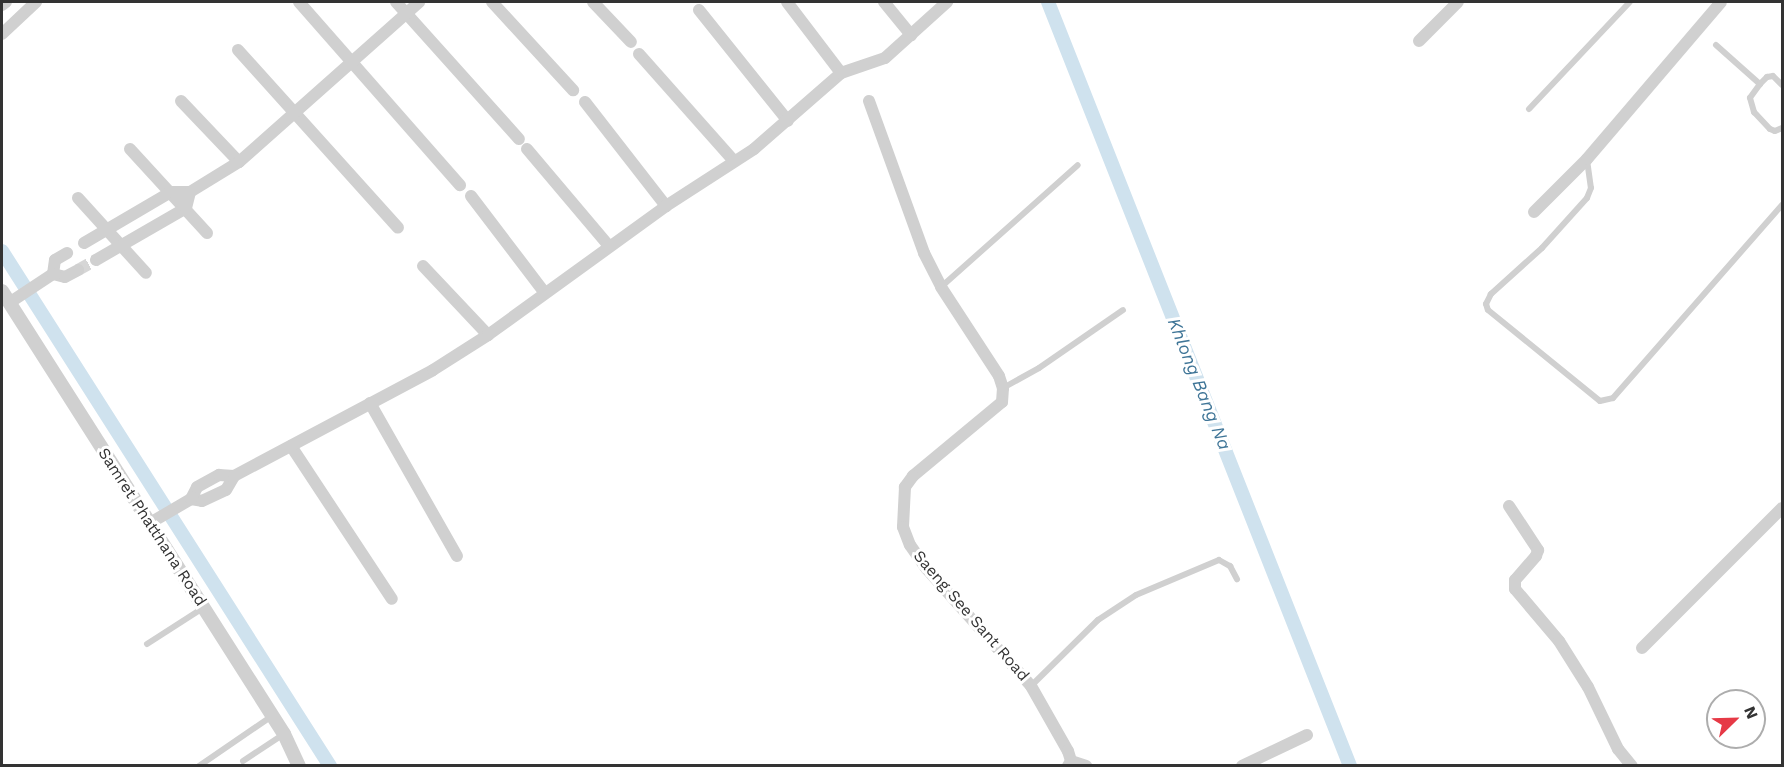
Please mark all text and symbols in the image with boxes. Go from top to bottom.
water label: Khlong Bang Na [1163,315,1235,453]
street label: Samret Phatthana Road [94,444,210,610]
street label: Saeng See Sant Road [909,547,1033,685]
north arrow [1706,689,1766,749]
text: N [1740,703,1762,722]

